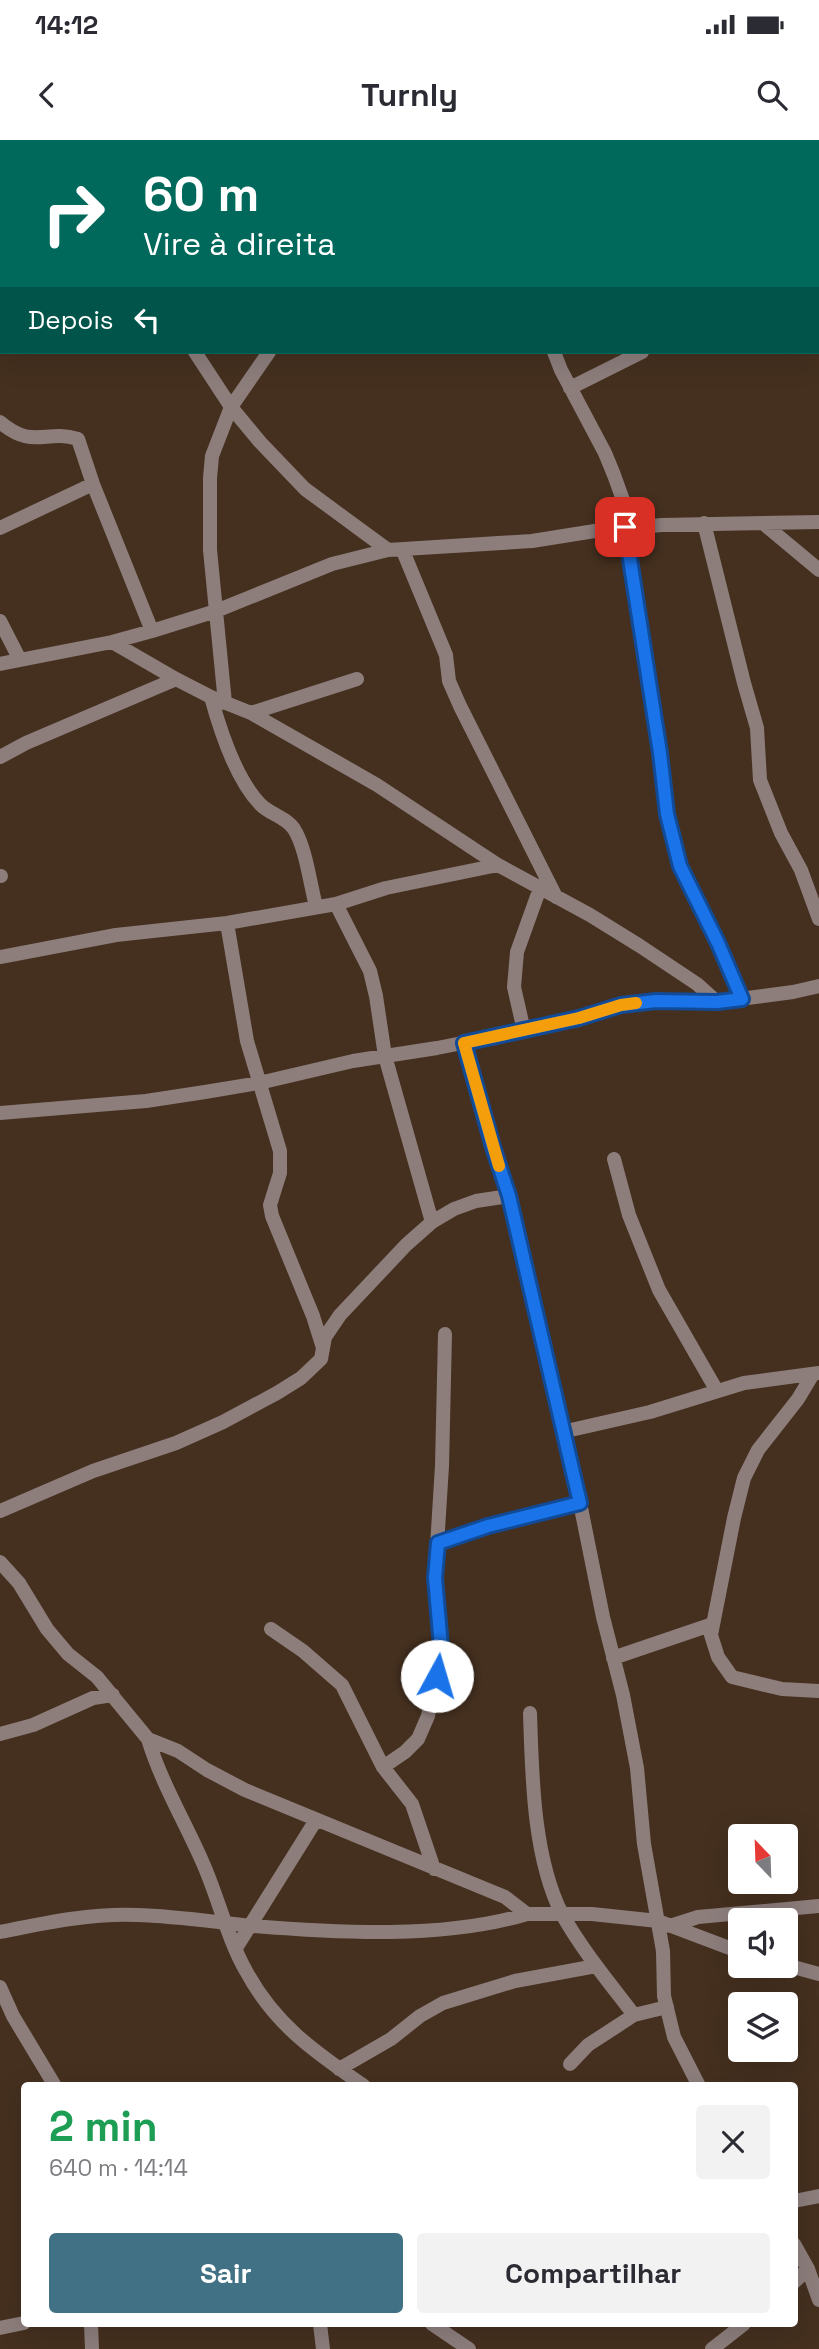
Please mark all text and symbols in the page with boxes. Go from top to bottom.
text: 14:12 [35,8,98,42]
text: Turnly [361,75,458,115]
icon: back [28,76,66,114]
icon: search [753,76,791,114]
text: 60 m [143,163,259,225]
icon: right [28,168,119,259]
text: Vire à direita [143,224,336,264]
icon: left [128,301,166,339]
text: Depois [28,303,114,337]
pin [595,497,655,557]
icon: arrive [606,508,644,546]
position arrow [400,1639,474,1713]
north arrow [728,1824,798,1894]
map controls [728,1824,798,2062]
button: sound [728,1908,798,1978]
button: layers [728,1992,798,2062]
text: 2 min [49,2100,158,2153]
button: close [696,2105,770,2179]
text: 640 m · 14:14 [49,2153,188,2183]
button: Sair [49,2233,403,2313]
button: Compartilhar [417,2233,770,2313]

